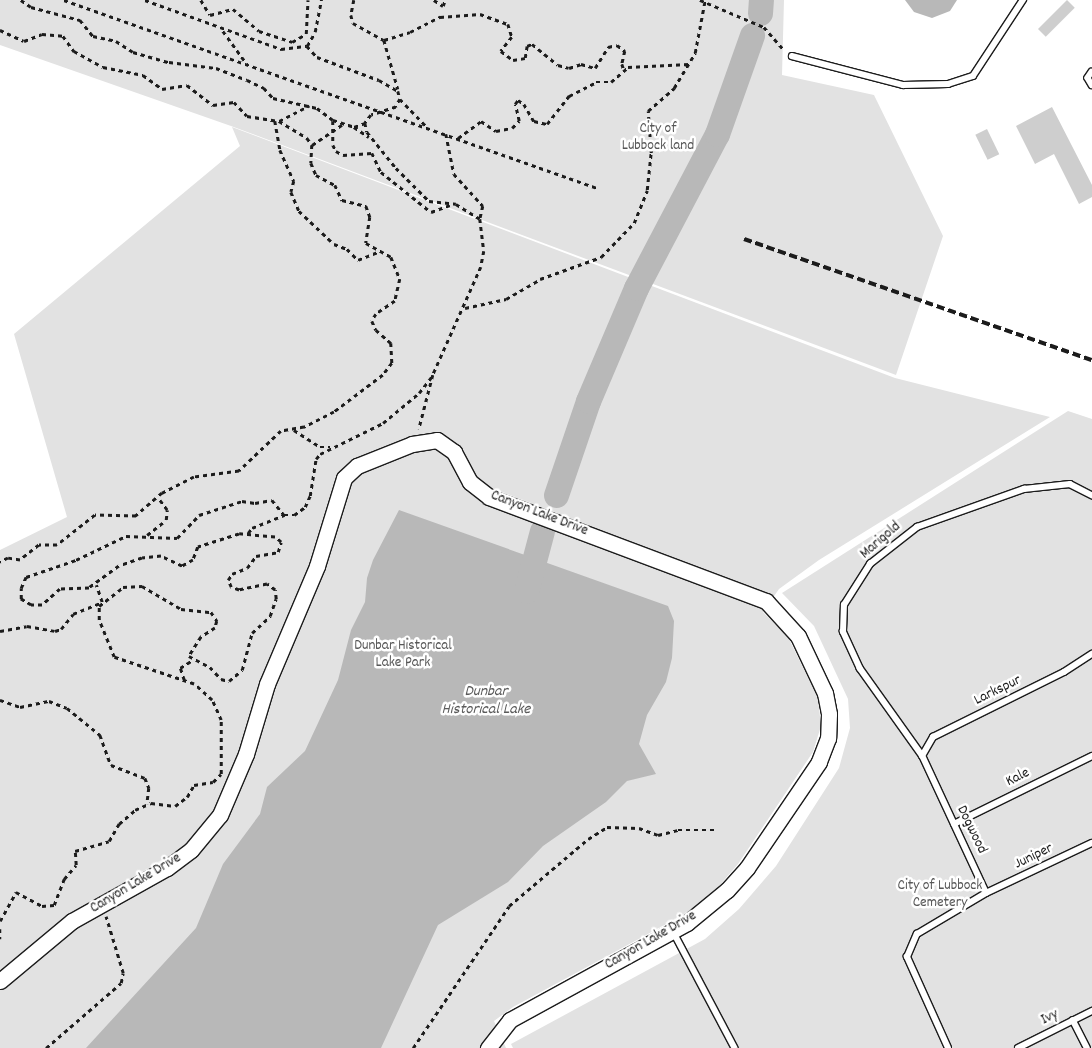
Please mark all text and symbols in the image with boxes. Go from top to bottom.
park label: City of Lubbock land [622,120,694,155]
street label: Canyon Lake Drive [488,487,590,541]
street label: Marigold [857,518,905,564]
park label: Dunbar Historical Lake Park [354,637,452,672]
street label: Larkspur [972,672,1024,710]
water label: Dunbar Historical Lake [442,682,530,720]
street label: Kale [1003,765,1033,791]
street label: Dogwood [952,803,990,857]
street label: Juniper [1012,840,1056,874]
street label: Canyon Lake Drive [87,850,185,918]
park label: City of Lubbock Cemetery [897,877,983,912]
street label: Canyon Lake Drive [602,908,700,974]
street label: Ivy [1038,1006,1062,1030]

